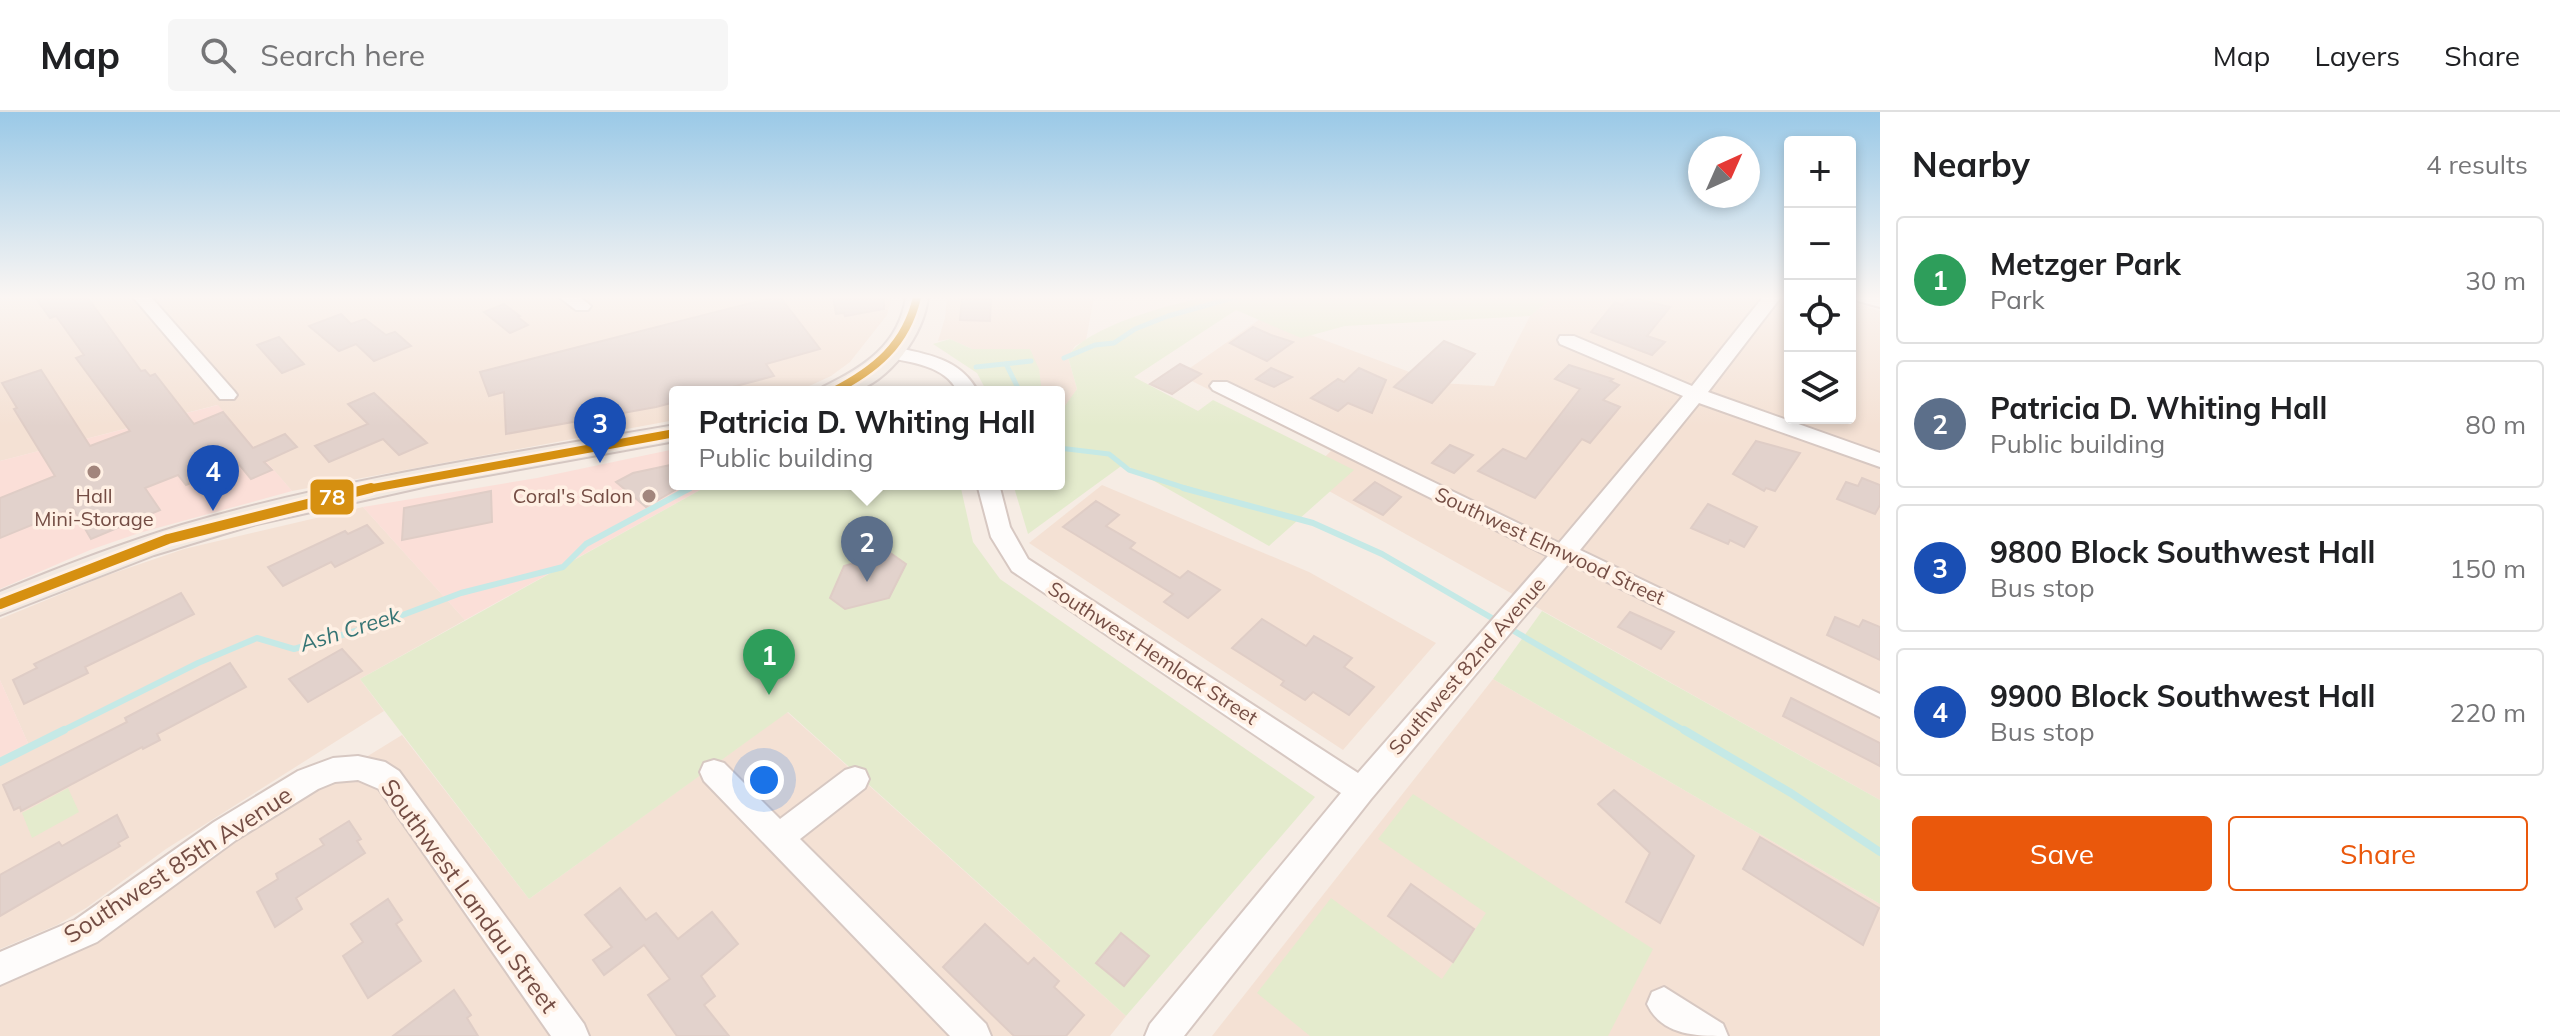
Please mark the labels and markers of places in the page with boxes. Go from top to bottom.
pin: 3 [574,397,626,463]
pin: 4 [187,445,239,511]
marker: Hall Mini-Storage [85,463,103,481]
place label: Hall Mini-Storage [34,483,154,531]
place label: Coral's Salon [513,483,633,508]
marker: Coral's Salon [640,487,658,505]
pin: 2 [841,516,893,582]
pin: 1 [743,629,795,695]

